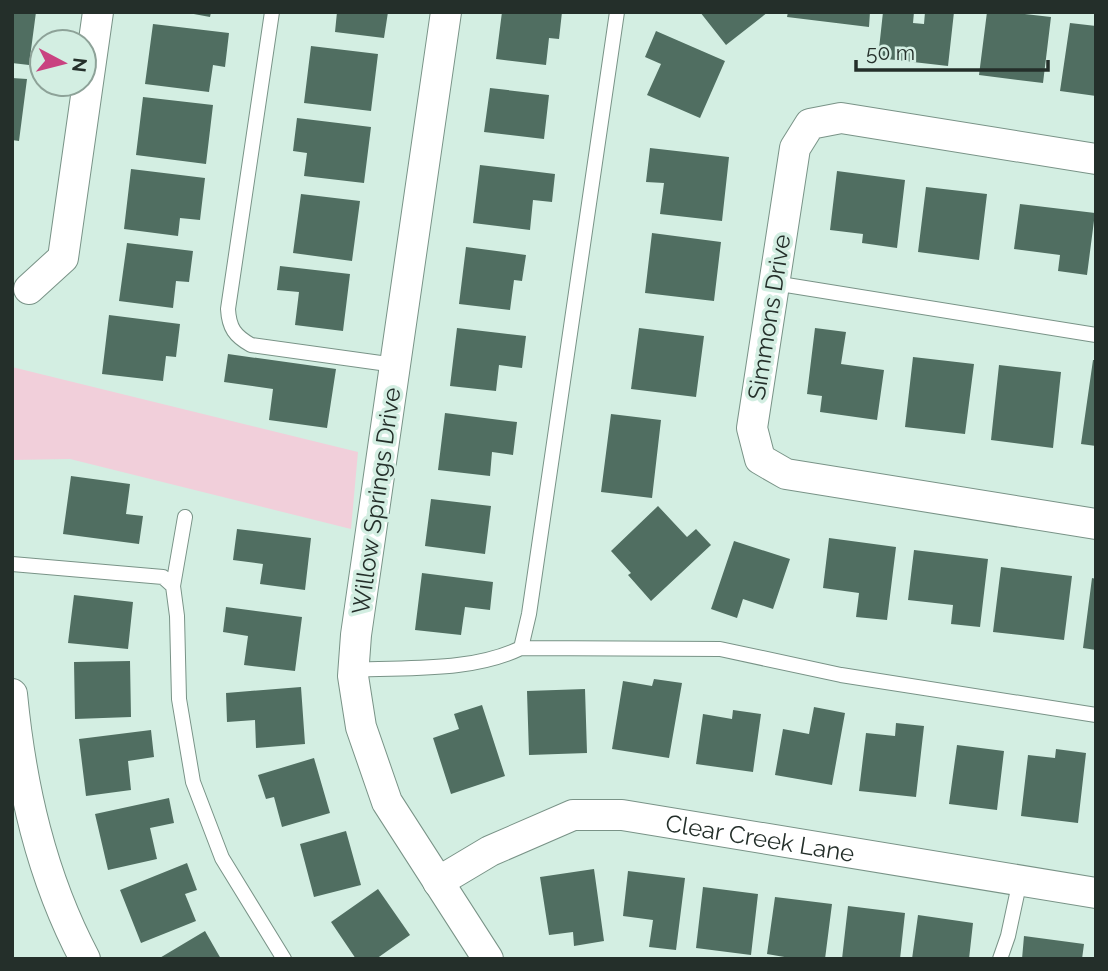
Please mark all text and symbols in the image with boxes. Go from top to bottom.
north arrow [28,28,98,98]
scale bar [856,28,1048,72]
text: 50 m [866,40,915,65]
text: N [68,57,92,74]
street label: Simmons Drive [742,232,796,402]
street label: Willow Springs Drive [346,386,406,616]
street label: Clear Creek Lane [664,808,857,868]

